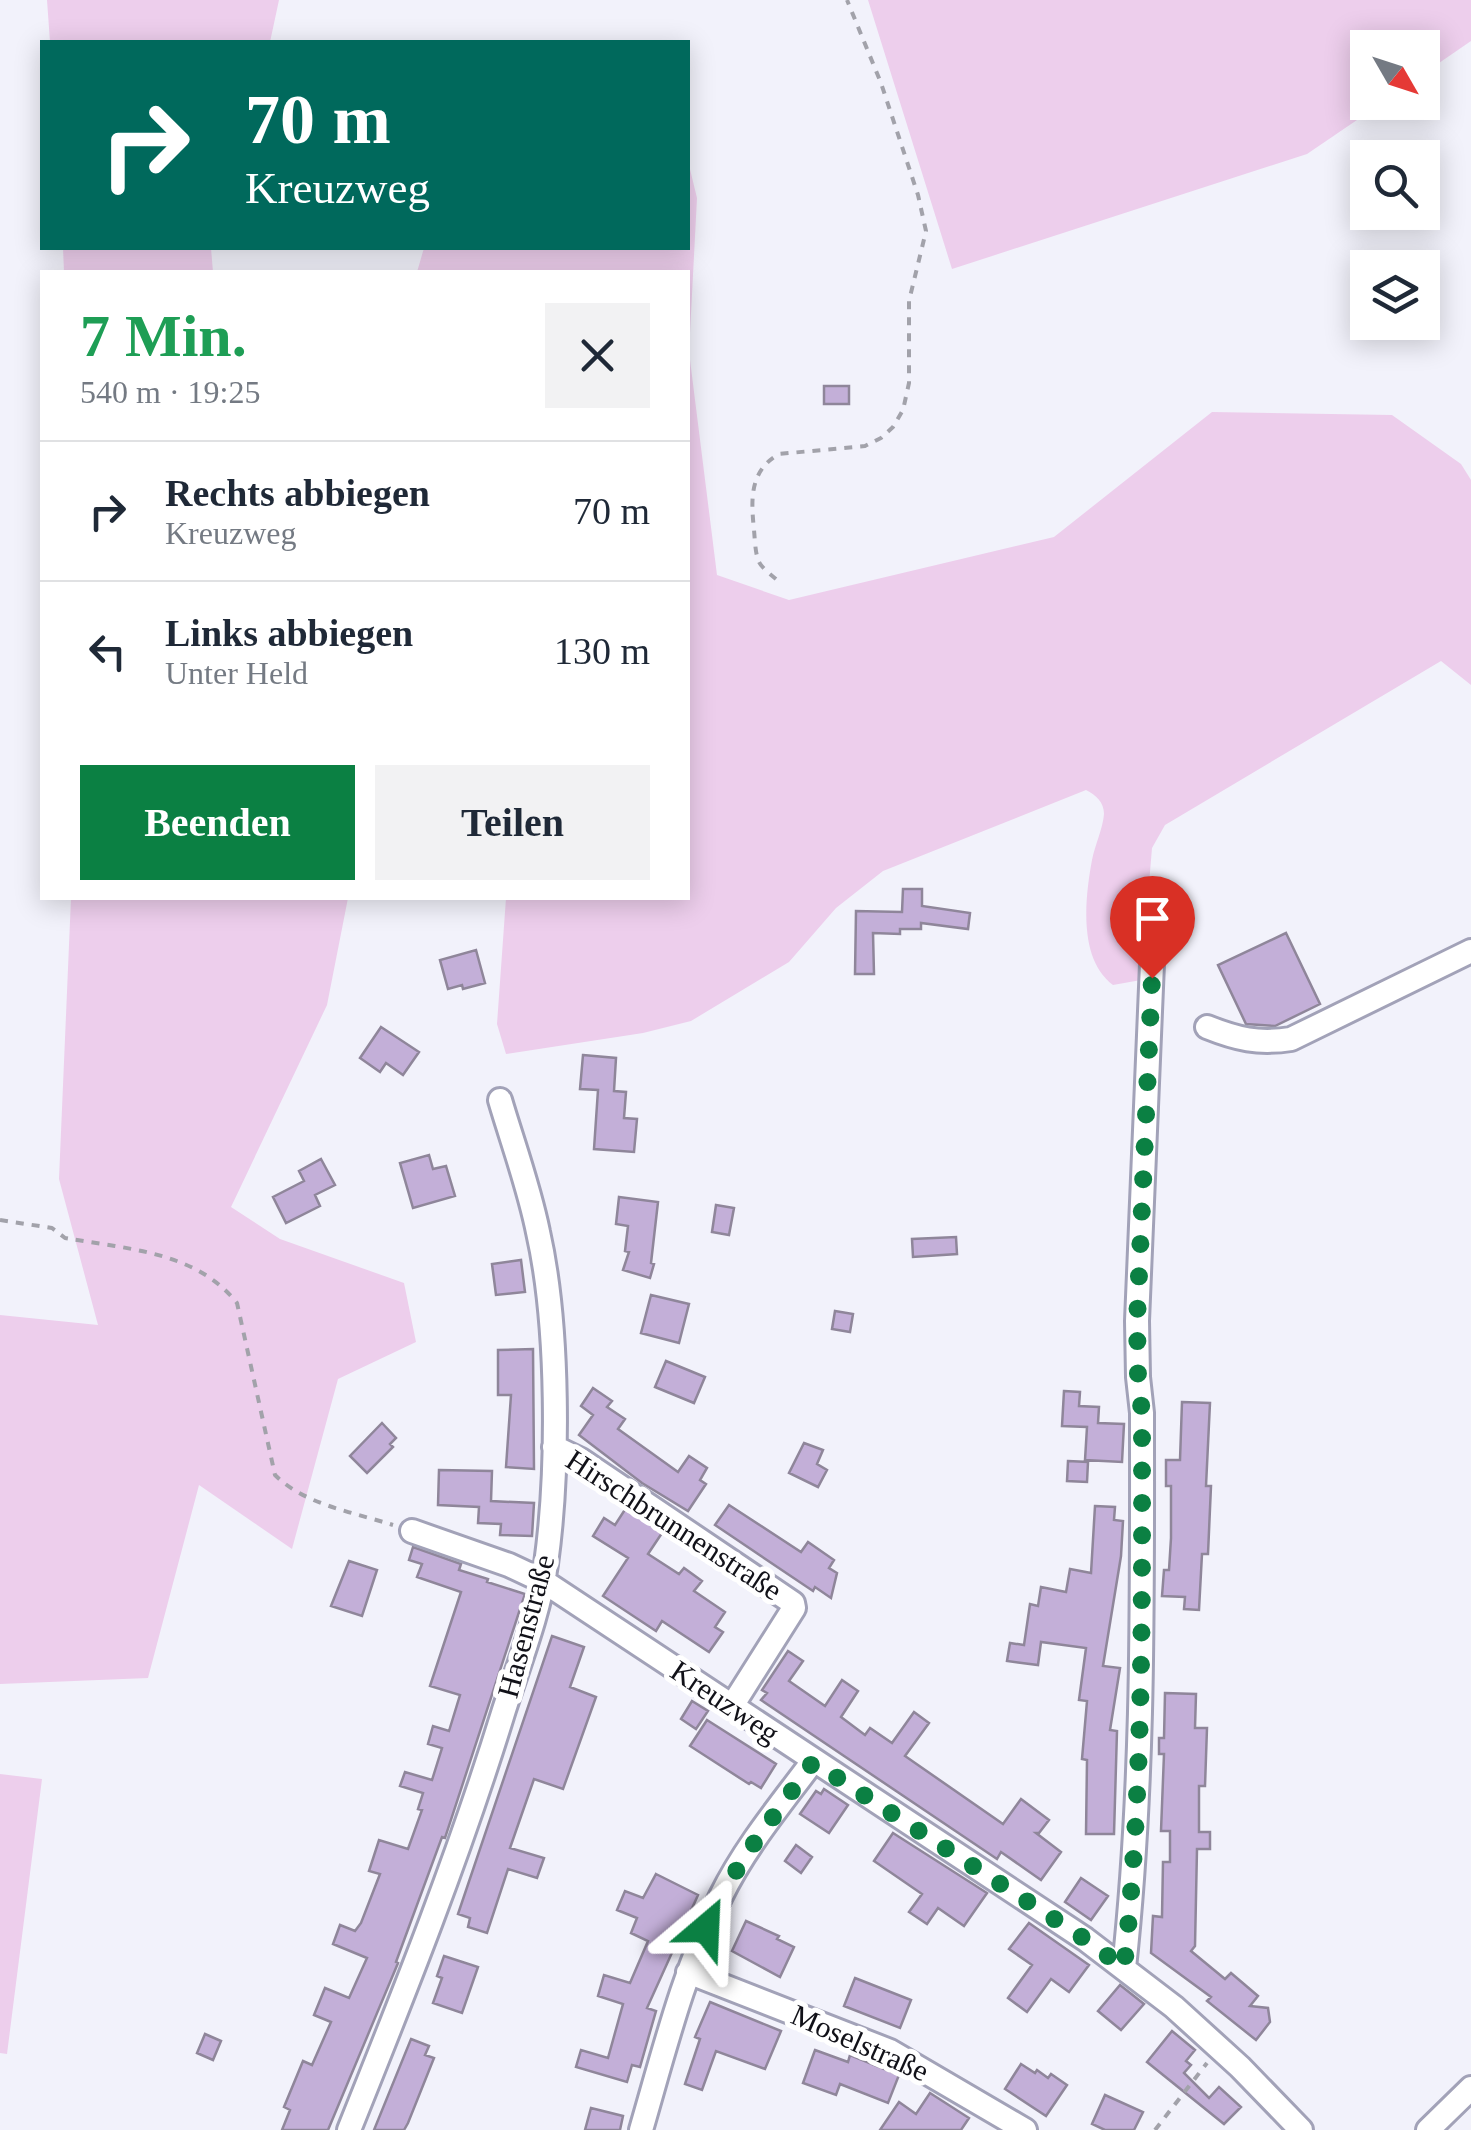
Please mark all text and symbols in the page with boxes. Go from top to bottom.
north arrow [1350,30,1440,120]
map controls [1350,30,1440,340]
icon: right [80,80,210,210]
text: 70 m [245,81,391,158]
button: search [1350,140,1440,230]
text: Kreuzweg [245,163,430,213]
button: layers [1350,250,1440,340]
text: 7 Min. [80,303,247,369]
button: close [545,303,650,408]
text: 540 m · 19:25 [80,374,260,410]
text: Rechts abbiegen [165,472,430,514]
icon: right [80,484,135,539]
text: 70 m [573,490,650,532]
text: Kreuzweg [165,515,296,551]
text: Links abbiegen [165,612,413,654]
icon: left [80,624,135,679]
text: 130 m [554,630,650,672]
text: Unter Held [165,655,308,691]
button: Beenden [80,765,355,880]
button: Teilen [375,765,650,880]
pin [1110,876,1195,979]
icon: arrive [1125,891,1180,946]
street label: Hirschbrunnenstraße [560,1443,788,1606]
street label: Hasenstraße [491,1551,560,1701]
street label: Kreuzweg [665,1653,786,1750]
position arrow [654,1876,758,1980]
street label: Moselstraße [787,1998,934,2087]

